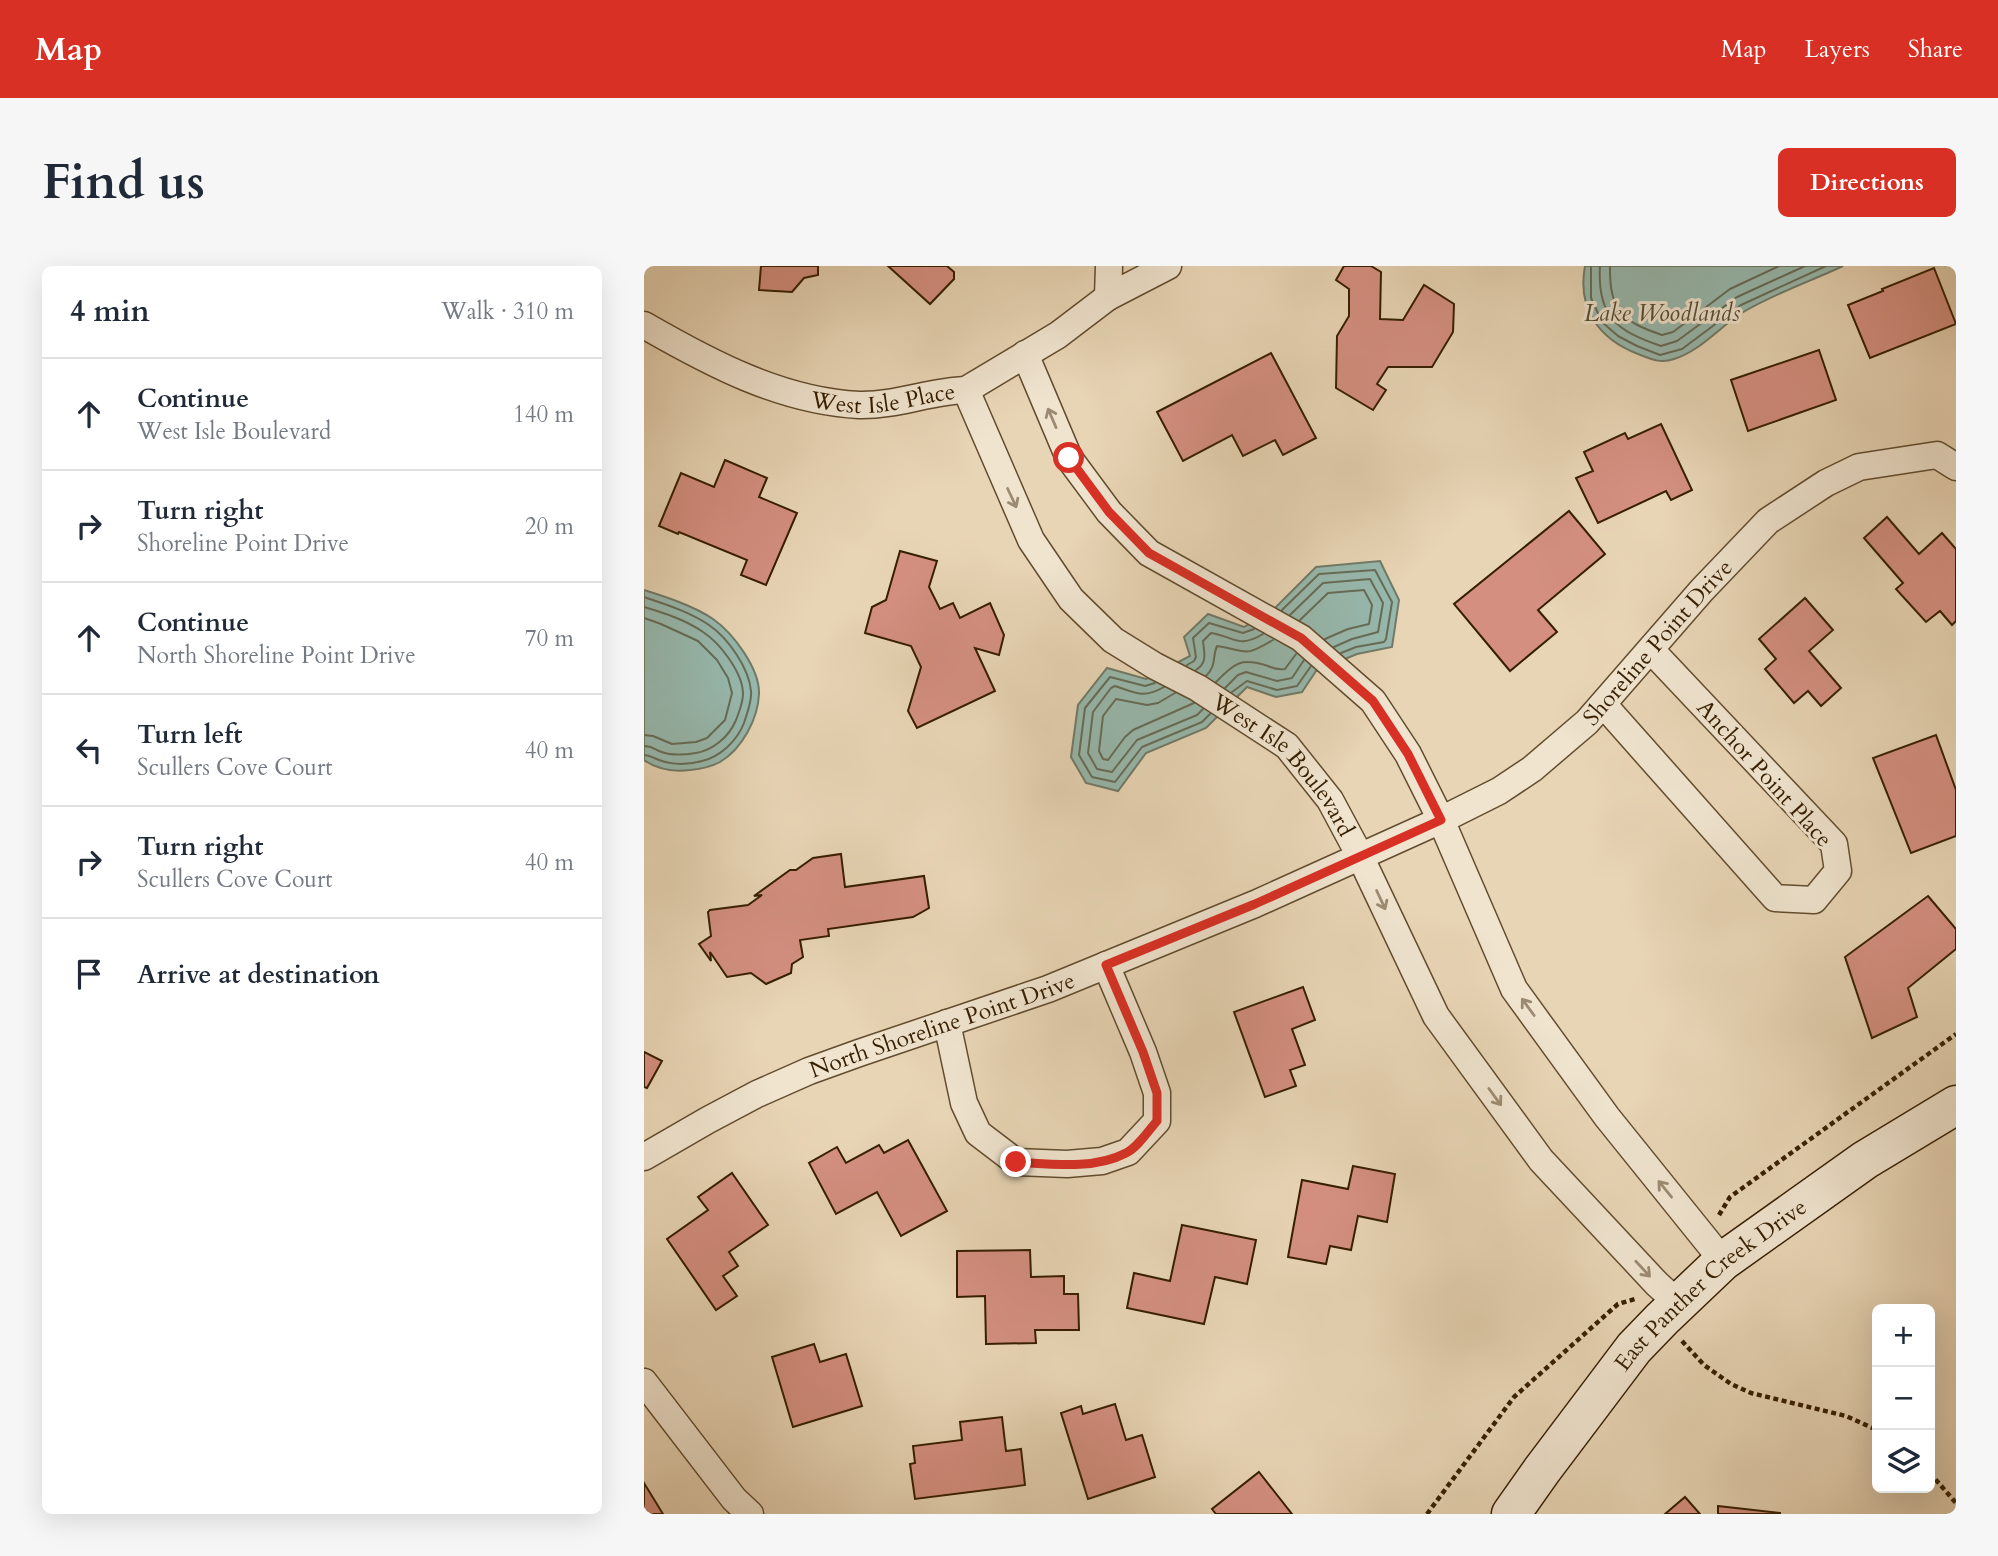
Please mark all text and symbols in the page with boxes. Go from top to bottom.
text: Map [35,27,102,72]
text: Map [1721,33,1767,66]
text: Layers [1805,33,1870,66]
text: Share [1908,33,1963,66]
button: Directions [1778,148,1956,217]
text: Find us [42,149,205,216]
text: 4 min [70,291,150,332]
text: Walk · 310 m [441,296,574,327]
water label: Lake Woodlands [1584,297,1740,330]
street label: West Isle Place [807,376,957,421]
text: Continue [137,381,249,416]
icon: ahead [70,395,108,433]
text: 140 m [513,399,574,430]
one-way arrow [1045,408,1058,429]
text: West Isle Boulevard [137,416,331,447]
route start [1053,442,1084,473]
one-way arrow [1006,487,1019,508]
text: Turn right [137,493,264,528]
icon: right [70,507,108,545]
text: 20 m [525,511,574,542]
text: Shoreline Point Drive [137,528,349,559]
street label: Shoreline Point Drive [1576,553,1739,732]
text: Continue [137,605,249,640]
icon: ahead [70,619,108,657]
text: 70 m [525,623,574,654]
text: North Shoreline Point Drive [137,640,416,671]
street label: West Isle Boulevard [1205,686,1362,842]
street label: Anchor Point Place [1690,693,1839,854]
text: Turn left [137,717,242,752]
icon: left [70,731,108,769]
text: 40 m [525,735,574,766]
text: Scullers Cove Court [137,752,333,783]
text: Turn right [137,829,264,864]
icon: right [70,843,108,881]
text: 40 m [525,847,574,878]
text: Scullers Cove Court [137,864,333,895]
one-way arrow [1376,890,1389,911]
icon: arrive [70,955,108,993]
text: Arrive at destination [137,957,380,992]
street label: North Shoreline Point Drive [805,965,1079,1086]
one-way arrow [1521,998,1536,1017]
one-way arrow [1487,1087,1502,1106]
route end [1000,1146,1031,1177]
one-way arrow [1657,1181,1672,1199]
street label: East Panther Creek Drive [1607,1191,1813,1377]
one-way arrow [1634,1260,1651,1277]
map controls [1872,1304,1935,1493]
button: + [1872,1304,1935,1367]
button: − [1872,1367,1935,1430]
button: layers [1872,1430,1935,1493]

